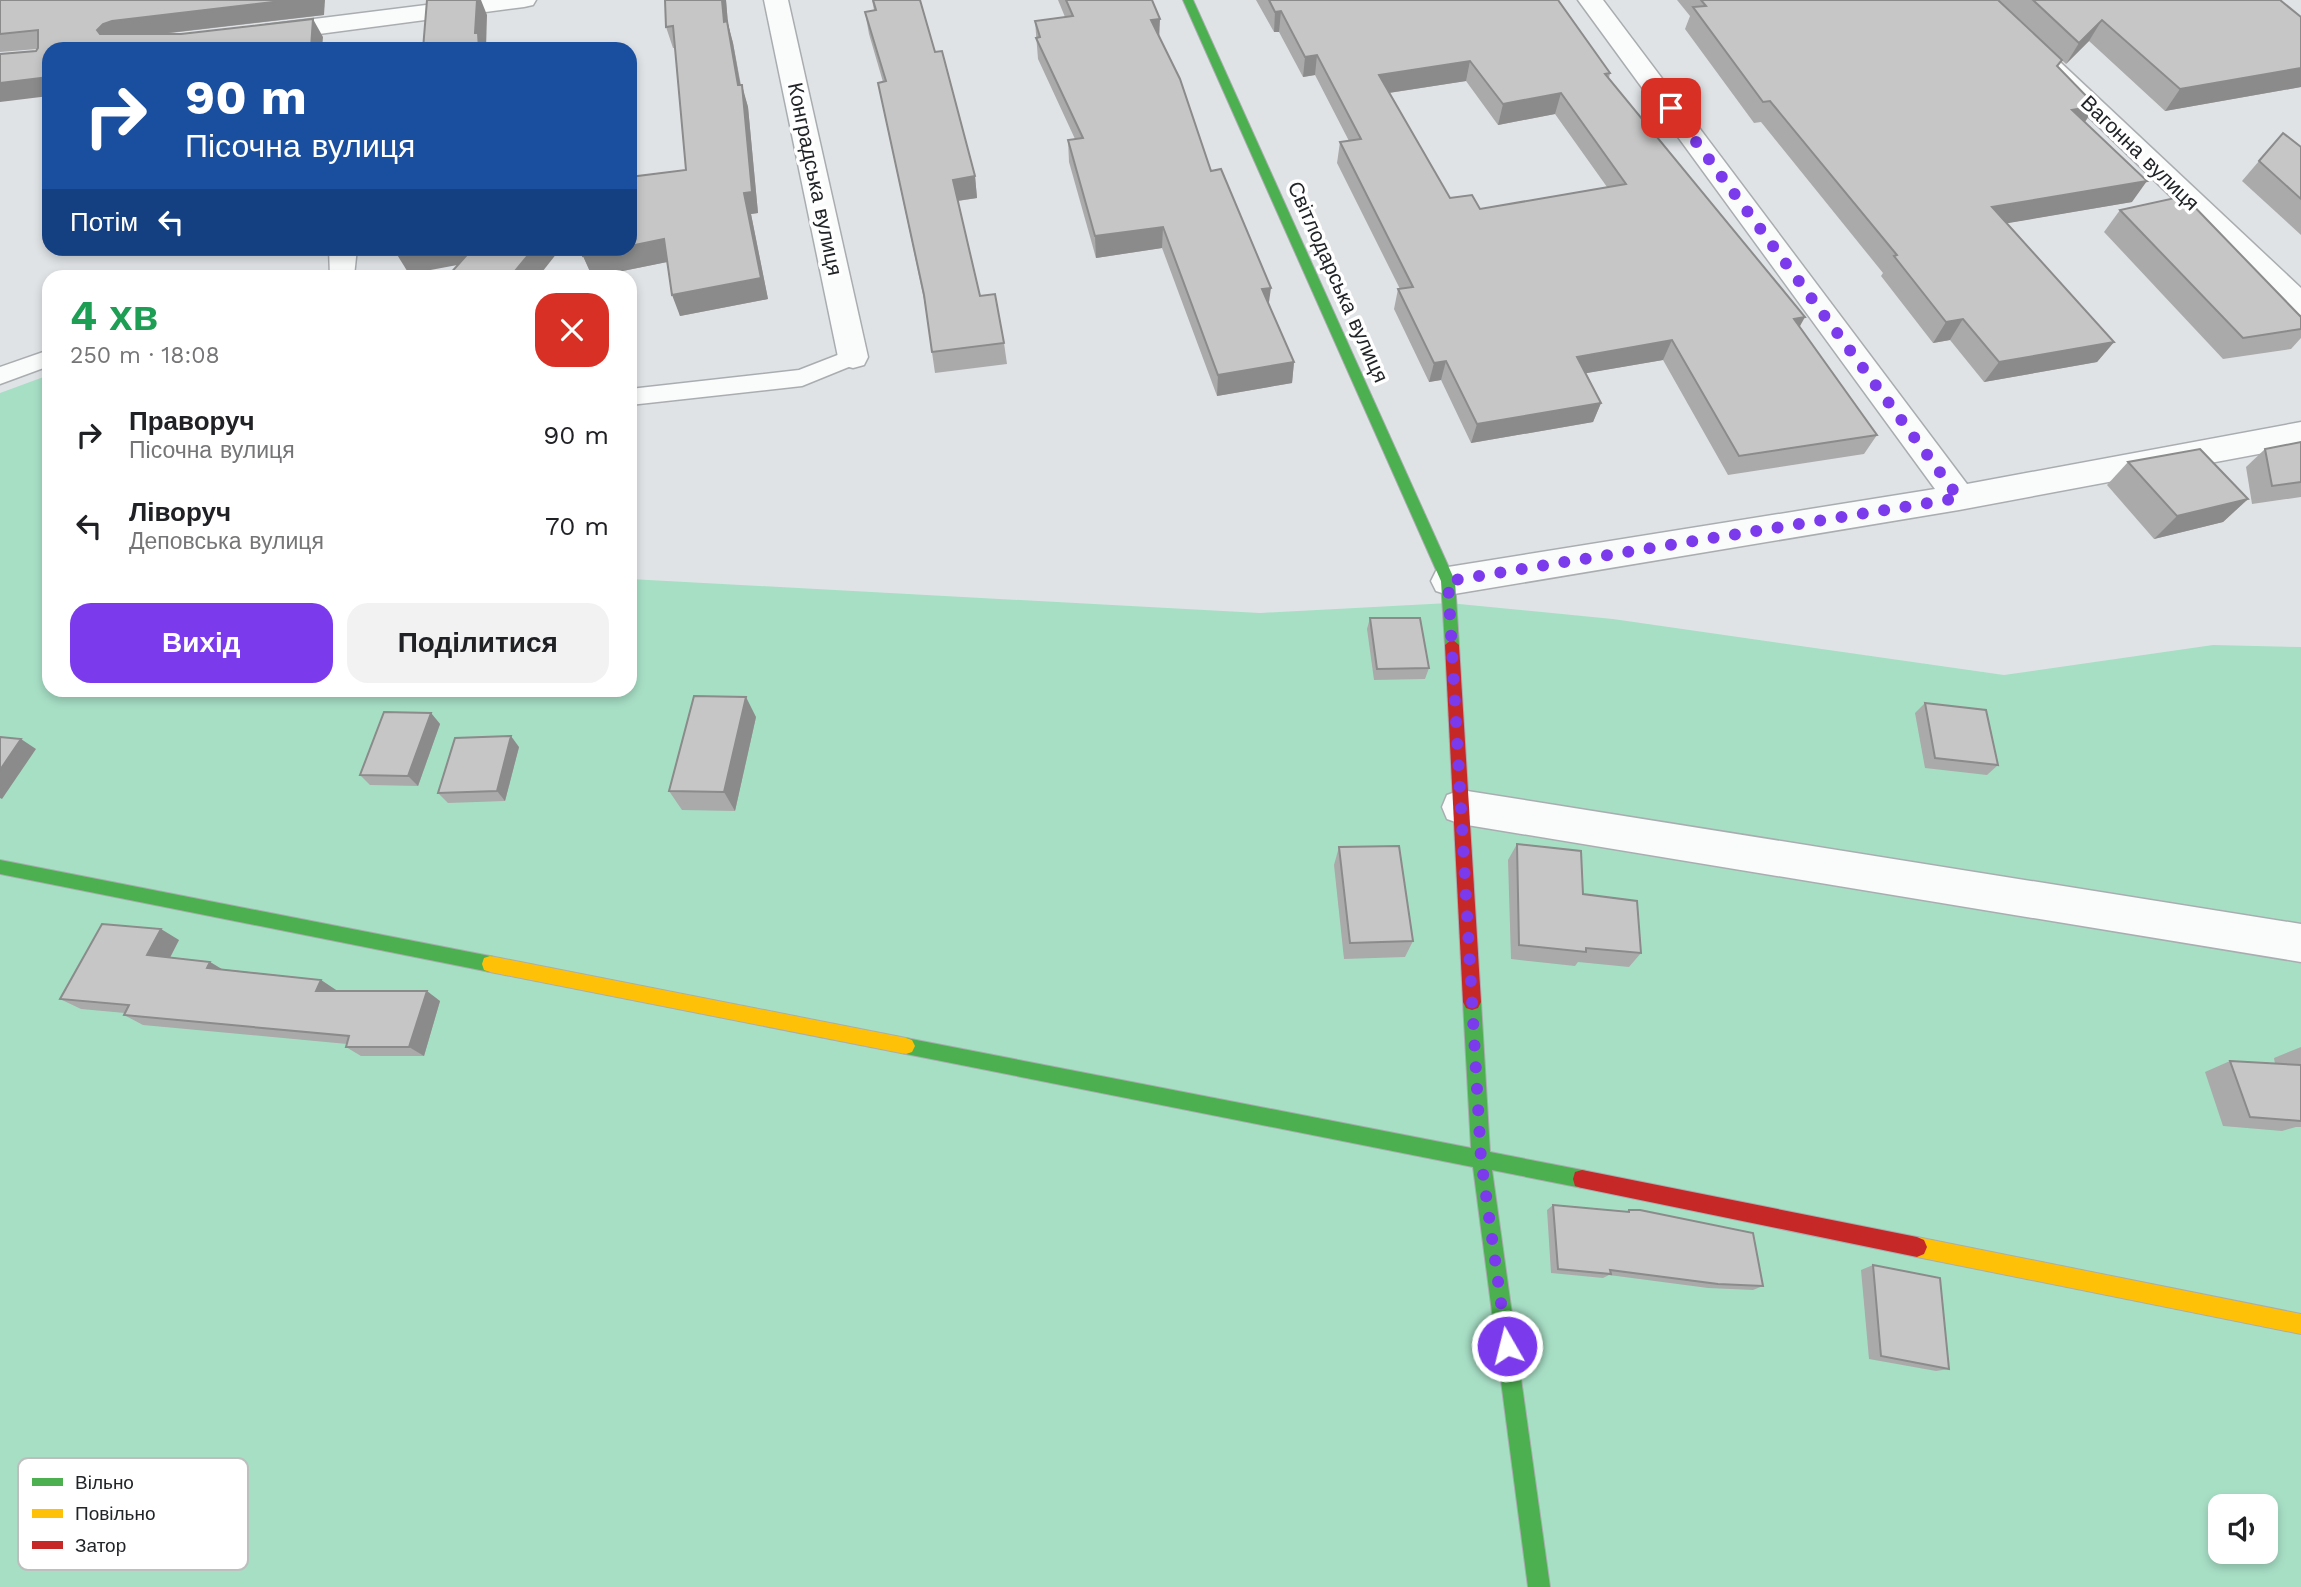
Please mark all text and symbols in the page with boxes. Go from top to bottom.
text: 90 m [185,68,307,126]
icon: right [70,70,161,161]
pin [1641,78,1701,138]
street label: Конградська вулиця [783,80,848,278]
icon: arrive [1652,89,1690,127]
street label: Вагонна вулиця [2076,90,2205,215]
text: Пісочна вулиця [185,127,415,165]
street label: Світлодарська вулиця [1283,177,1394,386]
icon: left [152,203,190,241]
text: Потім [70,207,138,237]
text: 4 хв [70,291,158,340]
button: close [535,293,609,367]
text: 250 m · 18:08 [70,342,220,369]
text: Праворуч [129,406,255,436]
icon: right [70,416,108,454]
text: 90 m [543,420,609,450]
text: Пісочна вулиця [129,437,295,464]
text: Ліворуч [129,497,231,527]
icon: left [70,507,108,545]
text: 70 m [545,511,609,541]
text: Деповська вулиця [129,528,324,555]
button: Вихід [70,603,333,683]
button: Поділитися [347,603,609,683]
position arrow [1470,1309,1544,1383]
legend [18,1458,248,1570]
text: Вільно [75,1471,134,1494]
map controls [2208,1494,2278,1564]
button: sound [2208,1494,2278,1564]
text: Повільно [75,1502,156,1525]
text: Затор [75,1534,126,1557]

